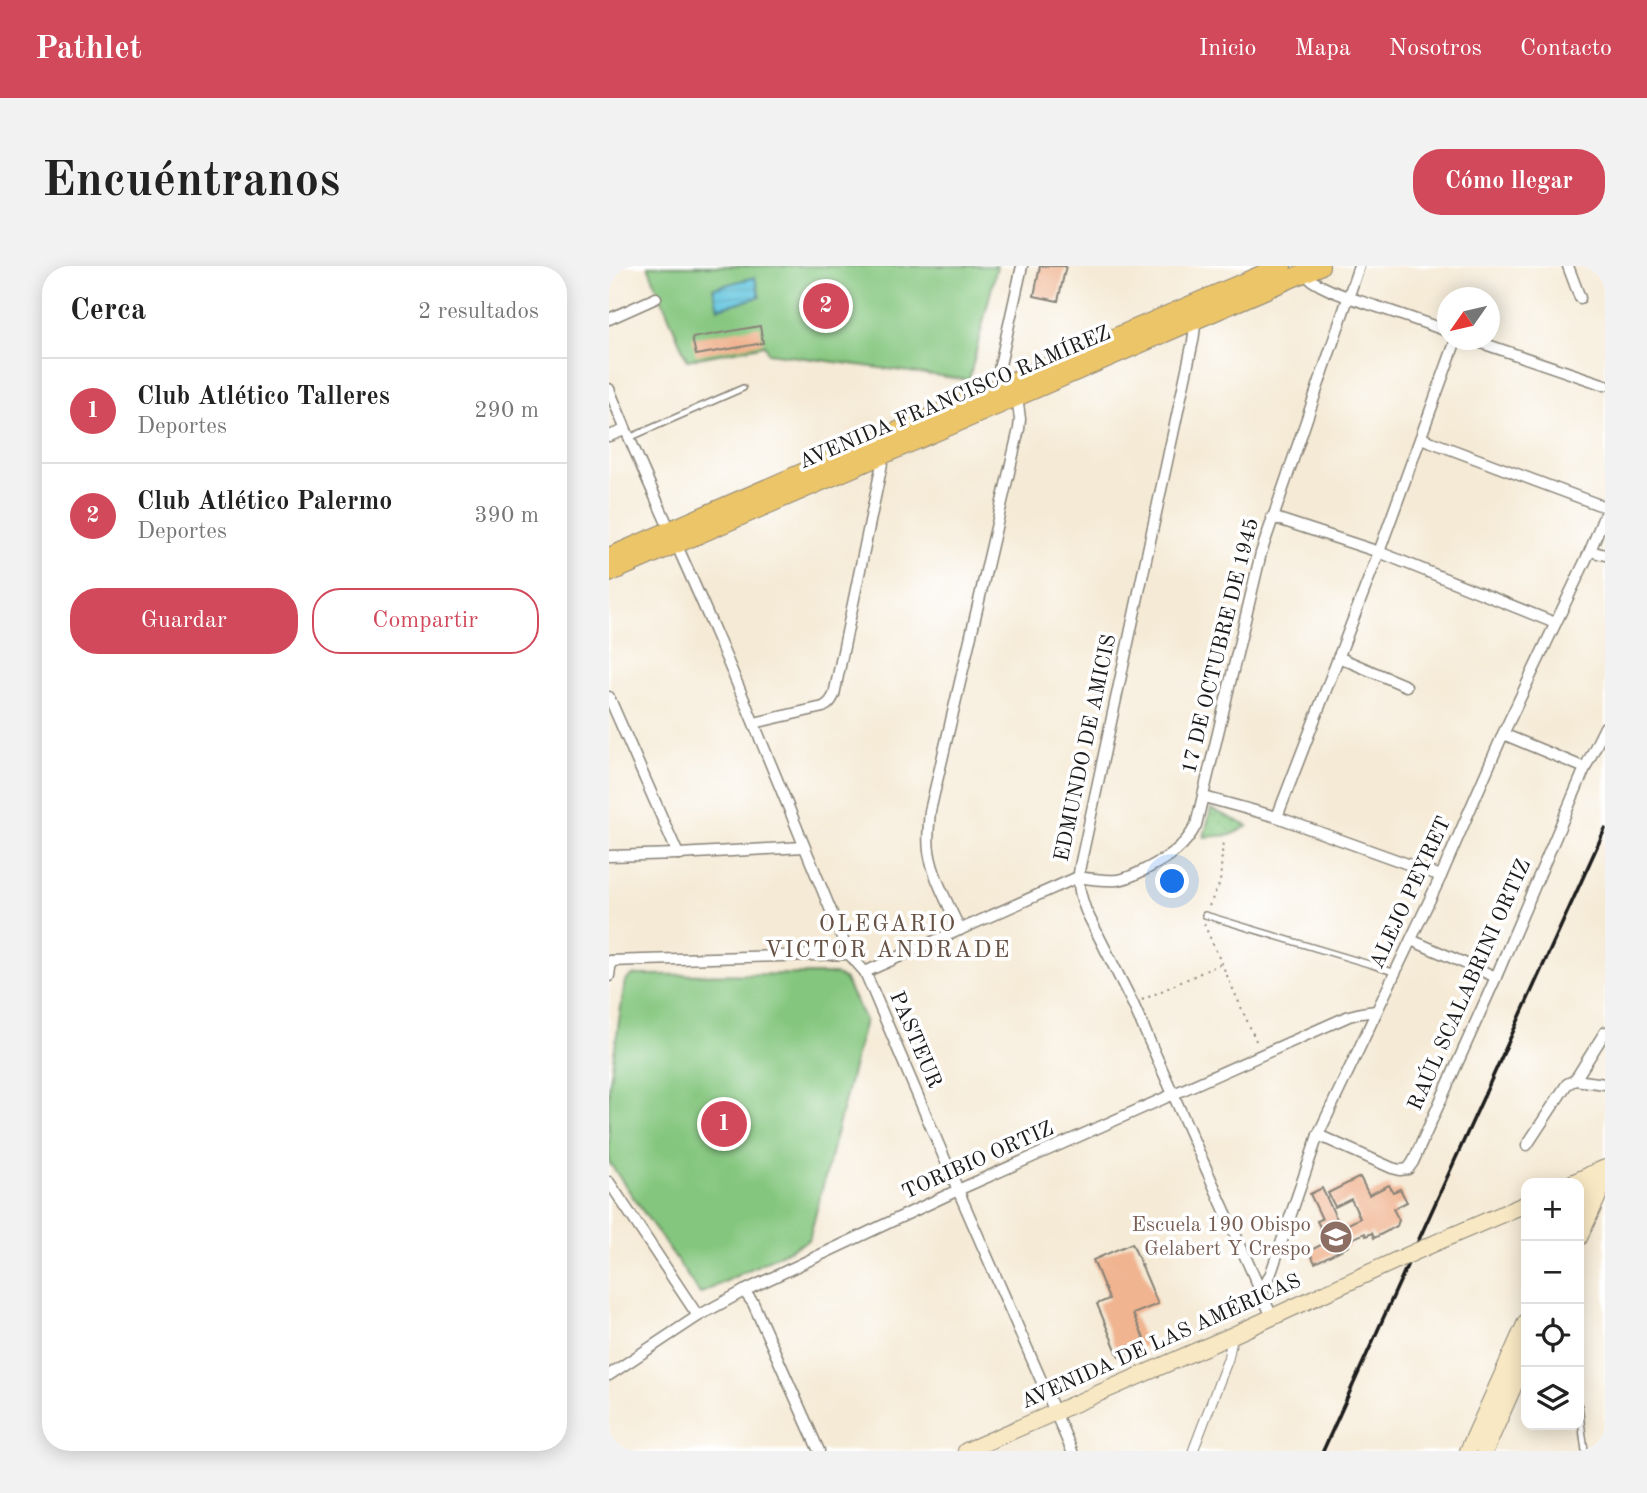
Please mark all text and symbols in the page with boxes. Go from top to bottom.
text: Pathlet [35,33,142,66]
text: Inicio [1199,37,1257,61]
text: Mapa [1295,37,1351,61]
text: Nosotros [1389,37,1482,61]
text: Contacto [1520,37,1612,61]
button: Cómo llegar [1413,149,1605,215]
text: Encuéntranos [42,158,340,207]
pin: 2 [803,280,849,332]
north arrow [1437,287,1500,350]
text: Cerca [70,296,146,326]
text: 2 resultados [418,300,539,323]
street label: AVENIDA FRANCISCO RAMÍREZ [795,319,1114,473]
text: Club Atlético Talleres [137,384,390,410]
text: 1 [86,399,100,422]
text: 290 m [474,399,539,422]
text: Deportes [137,415,227,438]
text: Club Atlético Palermo [137,489,392,515]
text: 2 [86,504,100,527]
text: 390 m [474,504,539,527]
street label: 17 DE OCTUBRE DE 1945 [1179,516,1263,776]
text: Deportes [137,520,227,543]
button: Guardar [70,588,298,654]
button: Compartir [312,588,539,654]
street label: EDMUNDO DE AMICIS [1052,632,1120,864]
street label: ALEJO PEYRET [1367,814,1455,972]
street label: RAÚL SCALABRINI ORTIZ [1400,854,1535,1114]
your location [1155,864,1189,898]
district label: OLEGARIO VICTOR ANDRADE [765,913,1011,962]
street label: PASTEUR [885,989,945,1091]
pin: 1 [701,1098,747,1150]
street label: TORIBIO ORTIZ [899,1118,1057,1204]
map controls [1521,1178,1584,1430]
button: + [1521,1178,1584,1241]
place label: Escuela 190 Obispo Gelabert Y Crespo [1131,1215,1311,1260]
school or university icon: Escuela 190 Obispo Gelabert Y Crespo [1317,1218,1355,1256]
button: − [1521,1241,1584,1304]
street label: AVENIDA DE LAS AMÉRICAS [1016,1267,1304,1413]
button: locate [1521,1304,1584,1367]
button: layers [1521,1367,1584,1430]

